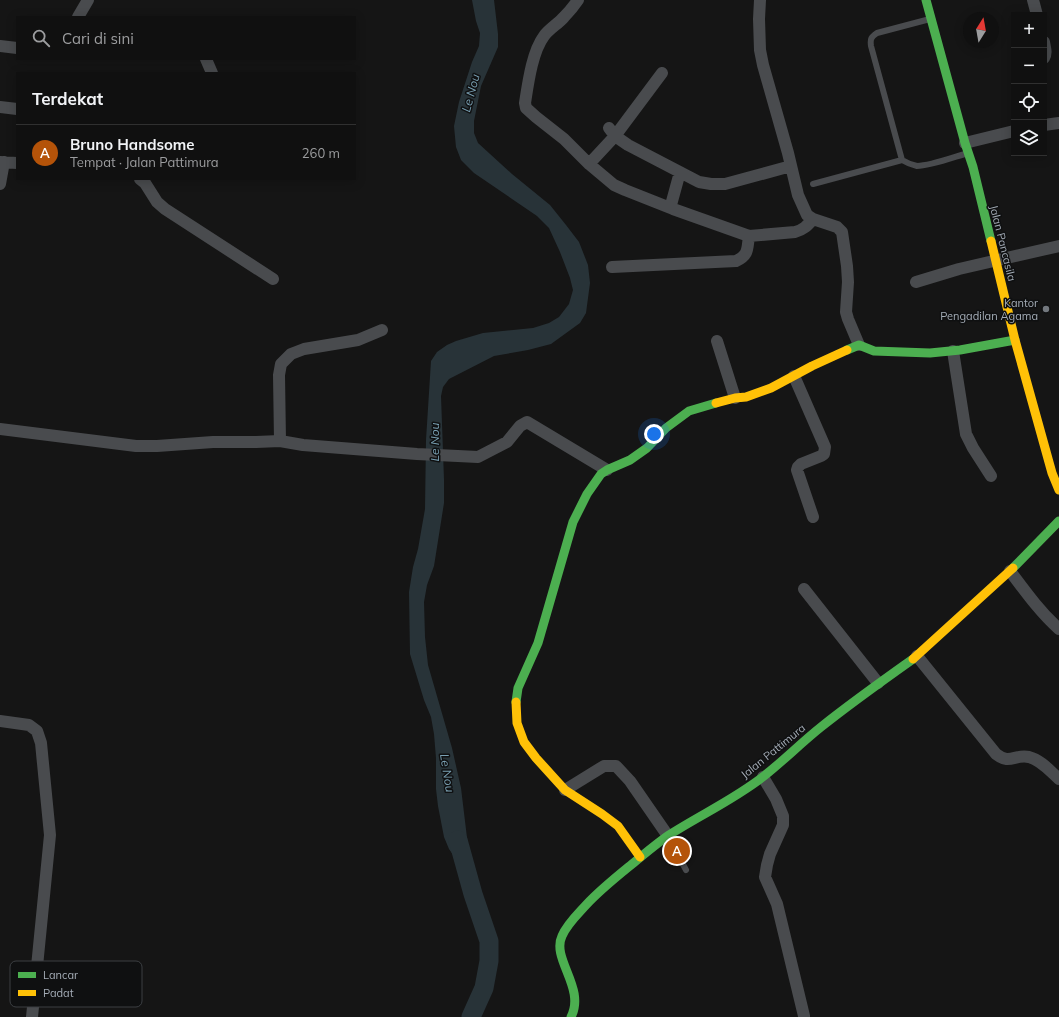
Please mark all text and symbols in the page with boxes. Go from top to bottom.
north arrow [963,12,999,48]
map controls [1011,12,1047,156]
button: + [1011,12,1047,48]
search box [16,16,356,60]
icon: search [30,27,52,49]
text: Cari di sini [62,29,134,48]
button: − [1011,48,1047,84]
water label: Le Nou [458,72,483,114]
button: locate [1011,84,1047,120]
text: Terdekat [32,88,103,109]
button: layers [1011,120,1047,156]
text: Bruno Handsome [70,135,195,154]
text: A [40,145,50,161]
text: 260 m [302,145,340,161]
text: Tempat · Jalan Pattimura [70,154,219,170]
street label: Jalan Pancasila [987,203,1019,283]
place label: Kantor Pengadilan Agama [940,296,1038,323]
marker: Kantor Pengadilan Agama [1041,304,1051,314]
water label: Le Nou [427,422,442,461]
your location [644,424,664,444]
street label: Jalan Pattimura [738,721,808,781]
water label: Le Nou [437,753,458,793]
pin: A [664,836,690,866]
legend [10,961,142,1007]
text: Lancar [43,968,78,982]
text: Padat [43,986,74,1000]

